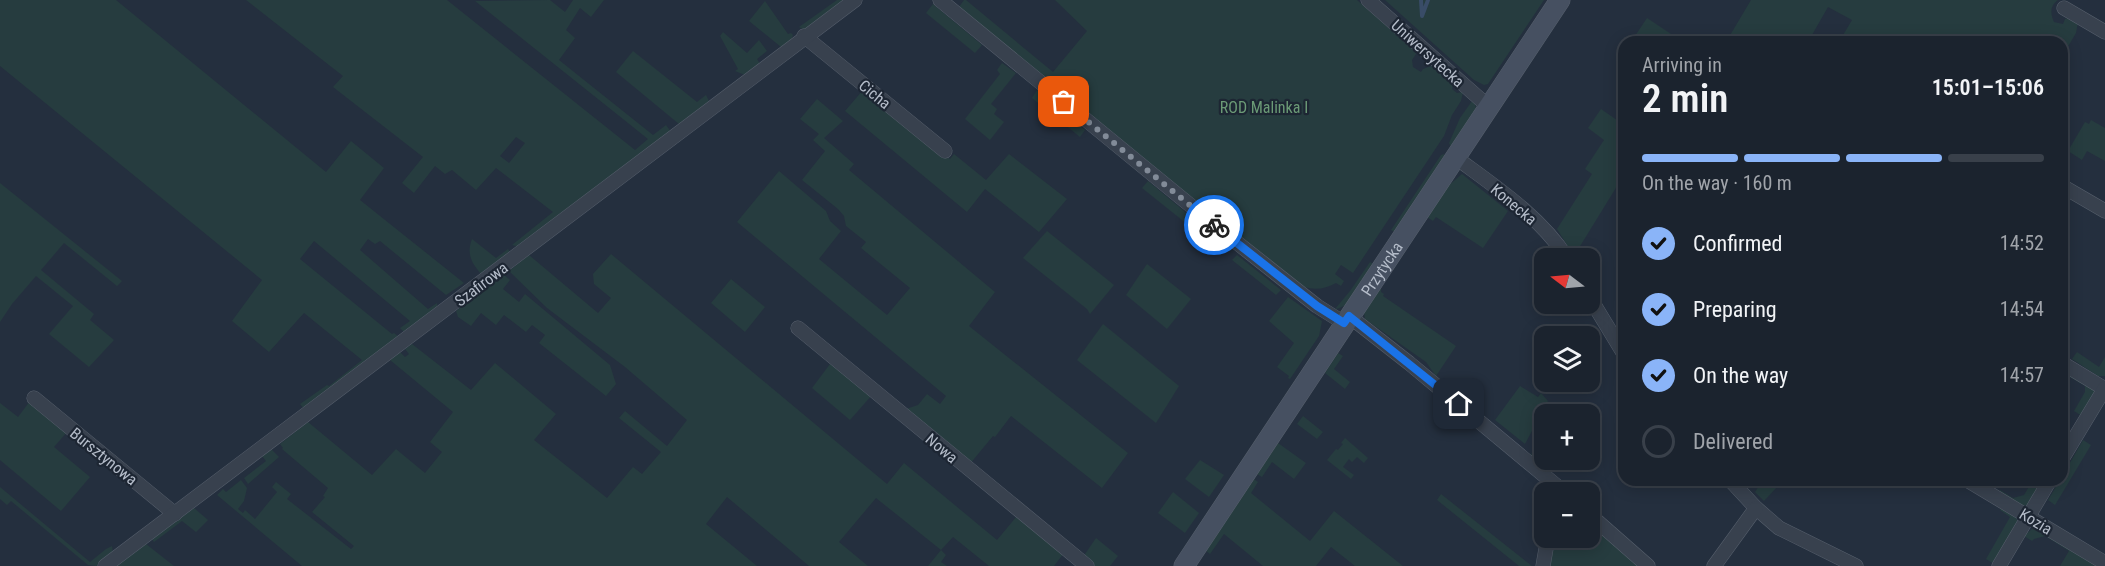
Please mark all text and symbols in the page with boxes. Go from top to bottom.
street label: Uniwersytecka [1387,16,1468,91]
text: Arriving in [1642,53,1722,77]
text: 15:01–15:06 [1932,75,2044,100]
street label: Cicha [855,76,894,113]
pin [1038,76,1089,127]
text: 2 min [1642,76,1728,122]
icon: bag [1047,85,1080,118]
park label: ROD Malinka I [1220,98,1308,117]
text: On the way · 160 m [1642,171,1792,195]
street label: Konecka [1487,180,1540,229]
courier [1184,195,1244,255]
icon: bike [1198,209,1231,242]
icon: check [1642,227,1675,260]
text: Confirmed [1693,231,1782,256]
text: 14:52 [2000,231,2044,255]
street label: Przytycka [1357,238,1407,300]
north arrow [1534,248,1600,314]
map controls [1534,248,1600,548]
street label: Szafirowa [451,258,512,311]
icon: check [1642,293,1675,326]
text: Preparing [1693,297,1777,322]
text: 14:54 [2000,297,2044,321]
button: layers [1534,326,1600,392]
icon: check [1642,359,1675,392]
text: On the way [1693,363,1788,388]
text: 14:57 [2000,363,2044,387]
pin [1433,378,1484,429]
icon: home [1442,387,1475,420]
button: + [1534,404,1600,470]
street label: Bursztynowa [66,424,141,489]
text: Delivered [1693,429,1773,454]
street label: Nowa [922,430,962,467]
button: − [1534,482,1600,548]
street label: Kozia [2016,504,2056,539]

